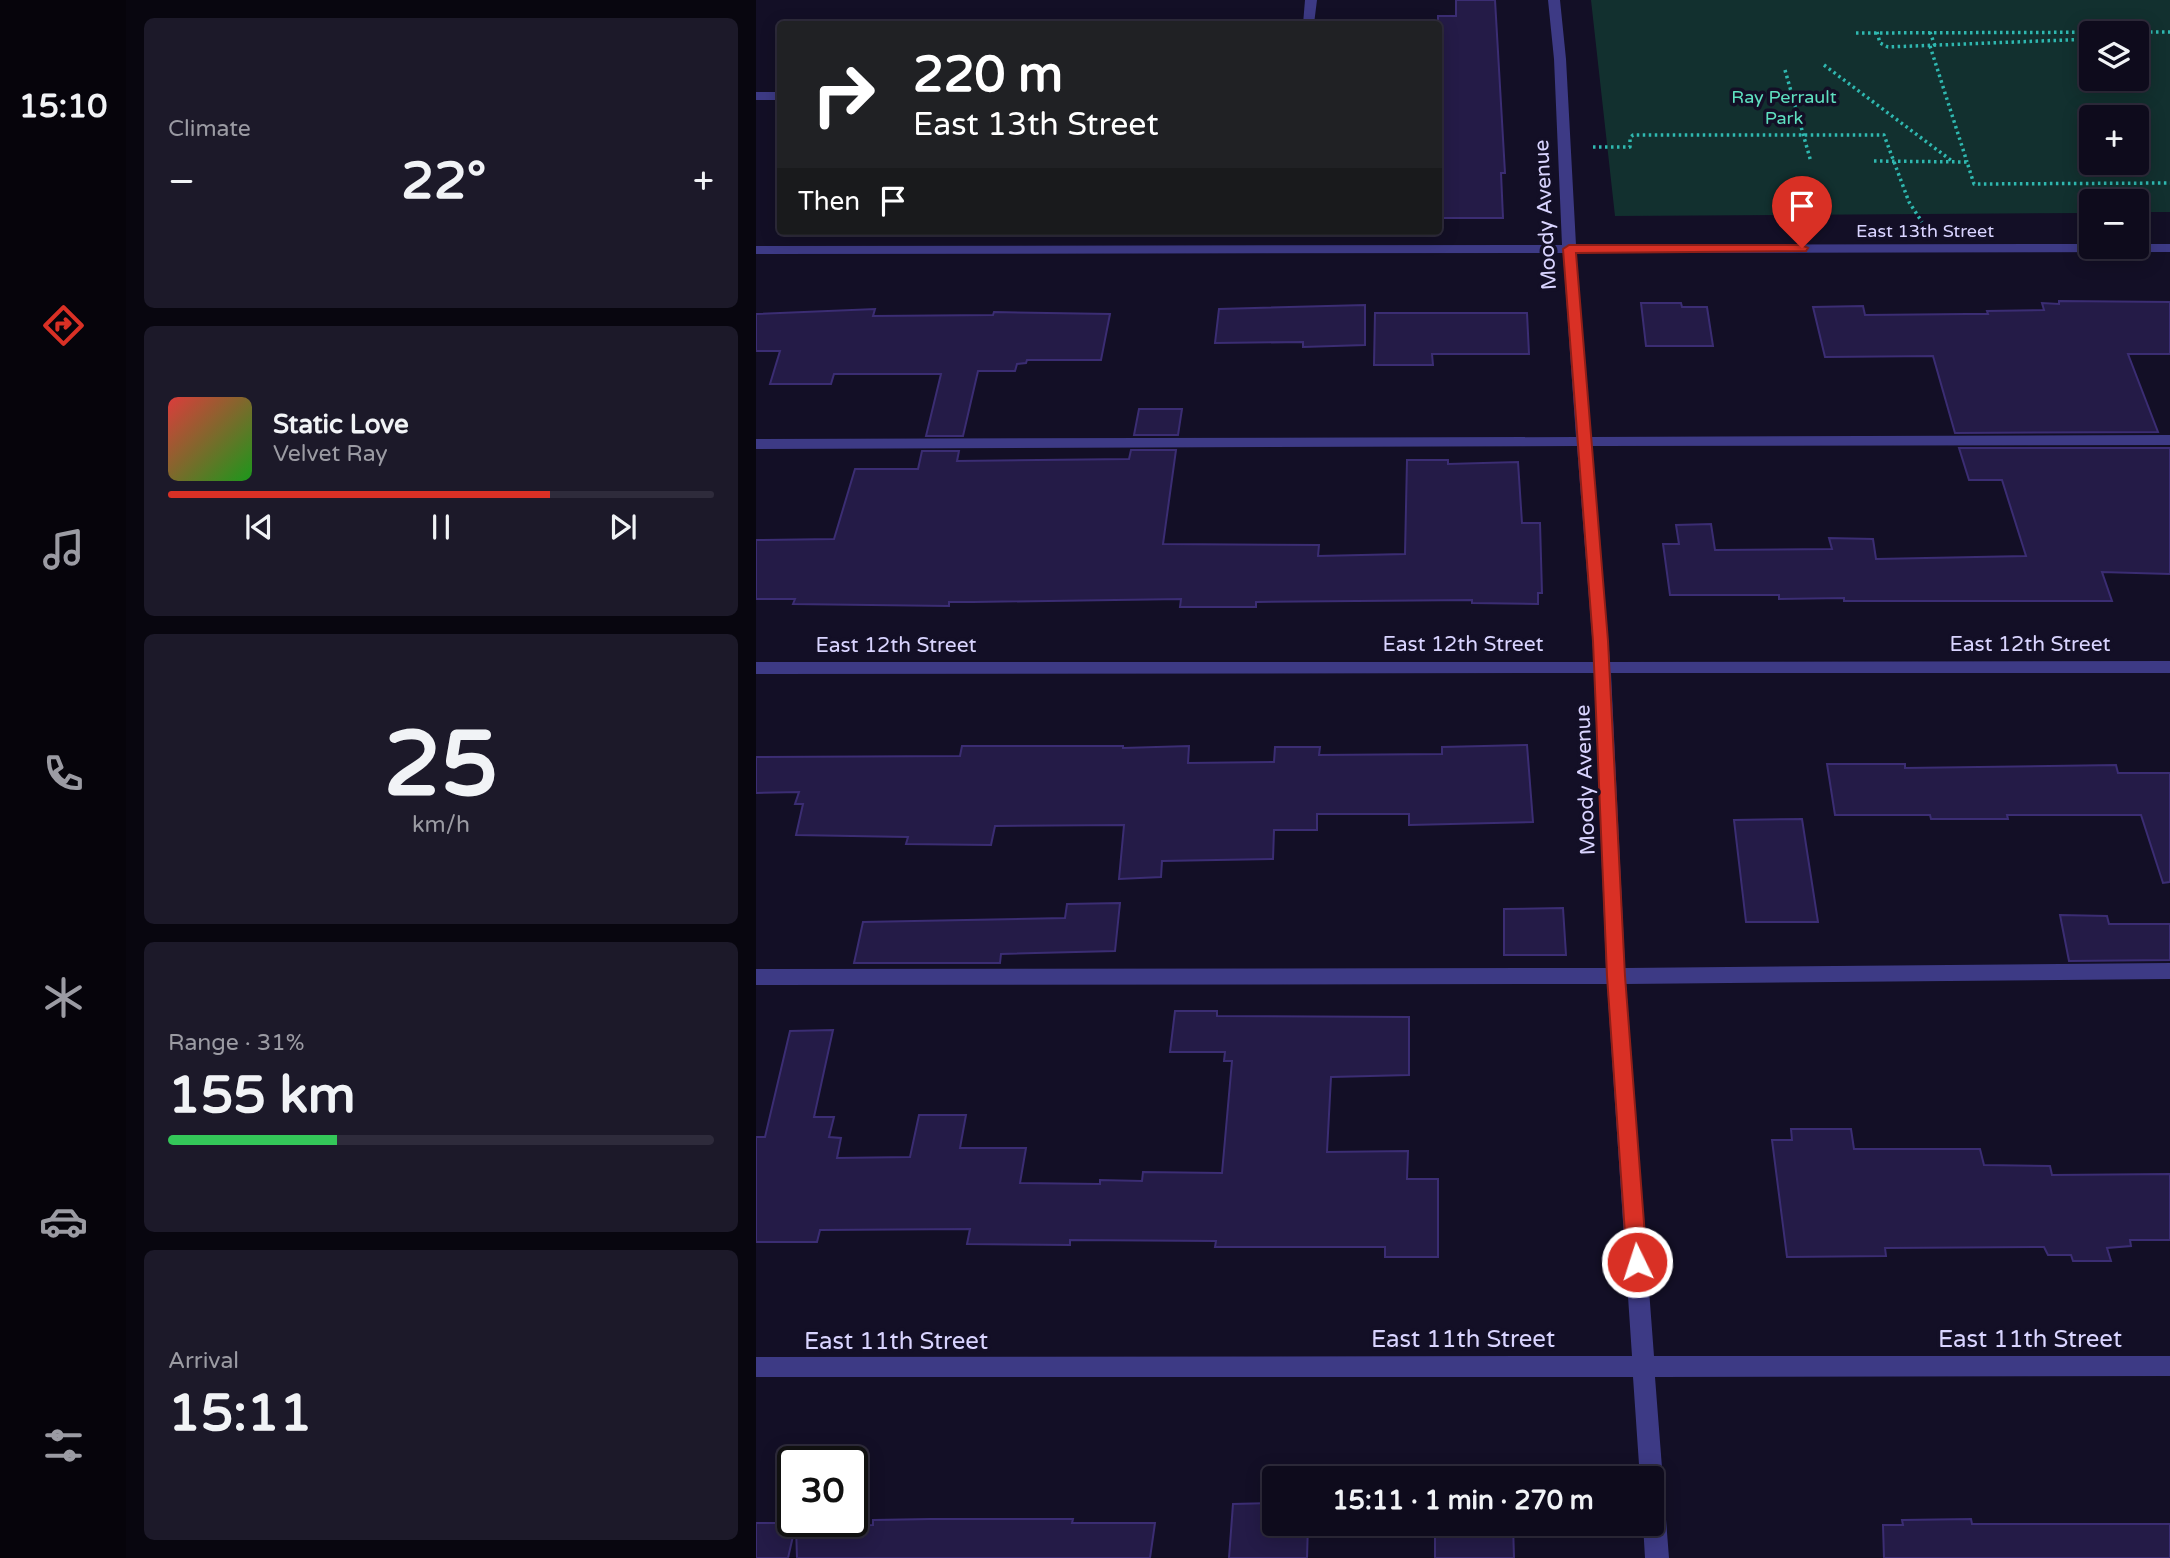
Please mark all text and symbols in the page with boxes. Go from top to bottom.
map controls [2079,21,2149,259]
button: layers [2079,21,2149,91]
text: 220 m [913,46,1063,105]
icon: right [798,49,889,140]
park label: Ray Perrault Park [1731,86,1837,129]
text: 15:10 [19,88,107,126]
button: + [2079,105,2149,175]
text: East 13th Street [913,106,1159,144]
text: Climate [168,115,251,143]
street label: Moody Avenue [1529,139,1562,291]
text: 22° [401,150,486,213]
text: − [168,159,195,205]
text: + [693,159,714,205]
pin [1772,176,1832,248]
icon: arrive [874,182,912,220]
text: Then [798,186,860,217]
icon: arrive [1783,187,1821,225]
button: − [2079,189,2149,259]
street label: East 13th Street [1856,220,1994,242]
icon: directions [39,301,88,350]
text: Static Love [273,409,409,440]
text: Velvet Ray [273,440,388,468]
icon: previous [240,508,278,546]
icon: pause [422,508,460,546]
icon: next [604,508,642,546]
icon: music [39,525,88,574]
street label: East 12th Street [1382,632,1544,657]
street label: East 12th Street [1949,632,2111,657]
street label: East 12th Street [815,633,977,658]
street label: Moody Avenue [1570,704,1601,856]
text: 25 [384,710,498,820]
icon: phone [39,749,88,798]
text: km/h [412,811,470,839]
icon: climate [39,973,88,1022]
text: Range · 31% [168,1029,304,1057]
text: 155 km [168,1064,356,1127]
icon: car [39,1197,88,1246]
position arrow [1600,1225,1674,1299]
street label: East 11th Street [1371,1325,1555,1354]
street label: East 11th Street [1938,1325,2122,1354]
street label: East 11th Street [804,1327,988,1356]
text: Arrival [168,1347,239,1375]
text: 15:11 [168,1382,312,1445]
icon: filters [39,1421,88,1470]
speed limit sign: 30 [777,1446,868,1537]
text: 15:11 · 1 min · 270 m [1332,1485,1594,1516]

